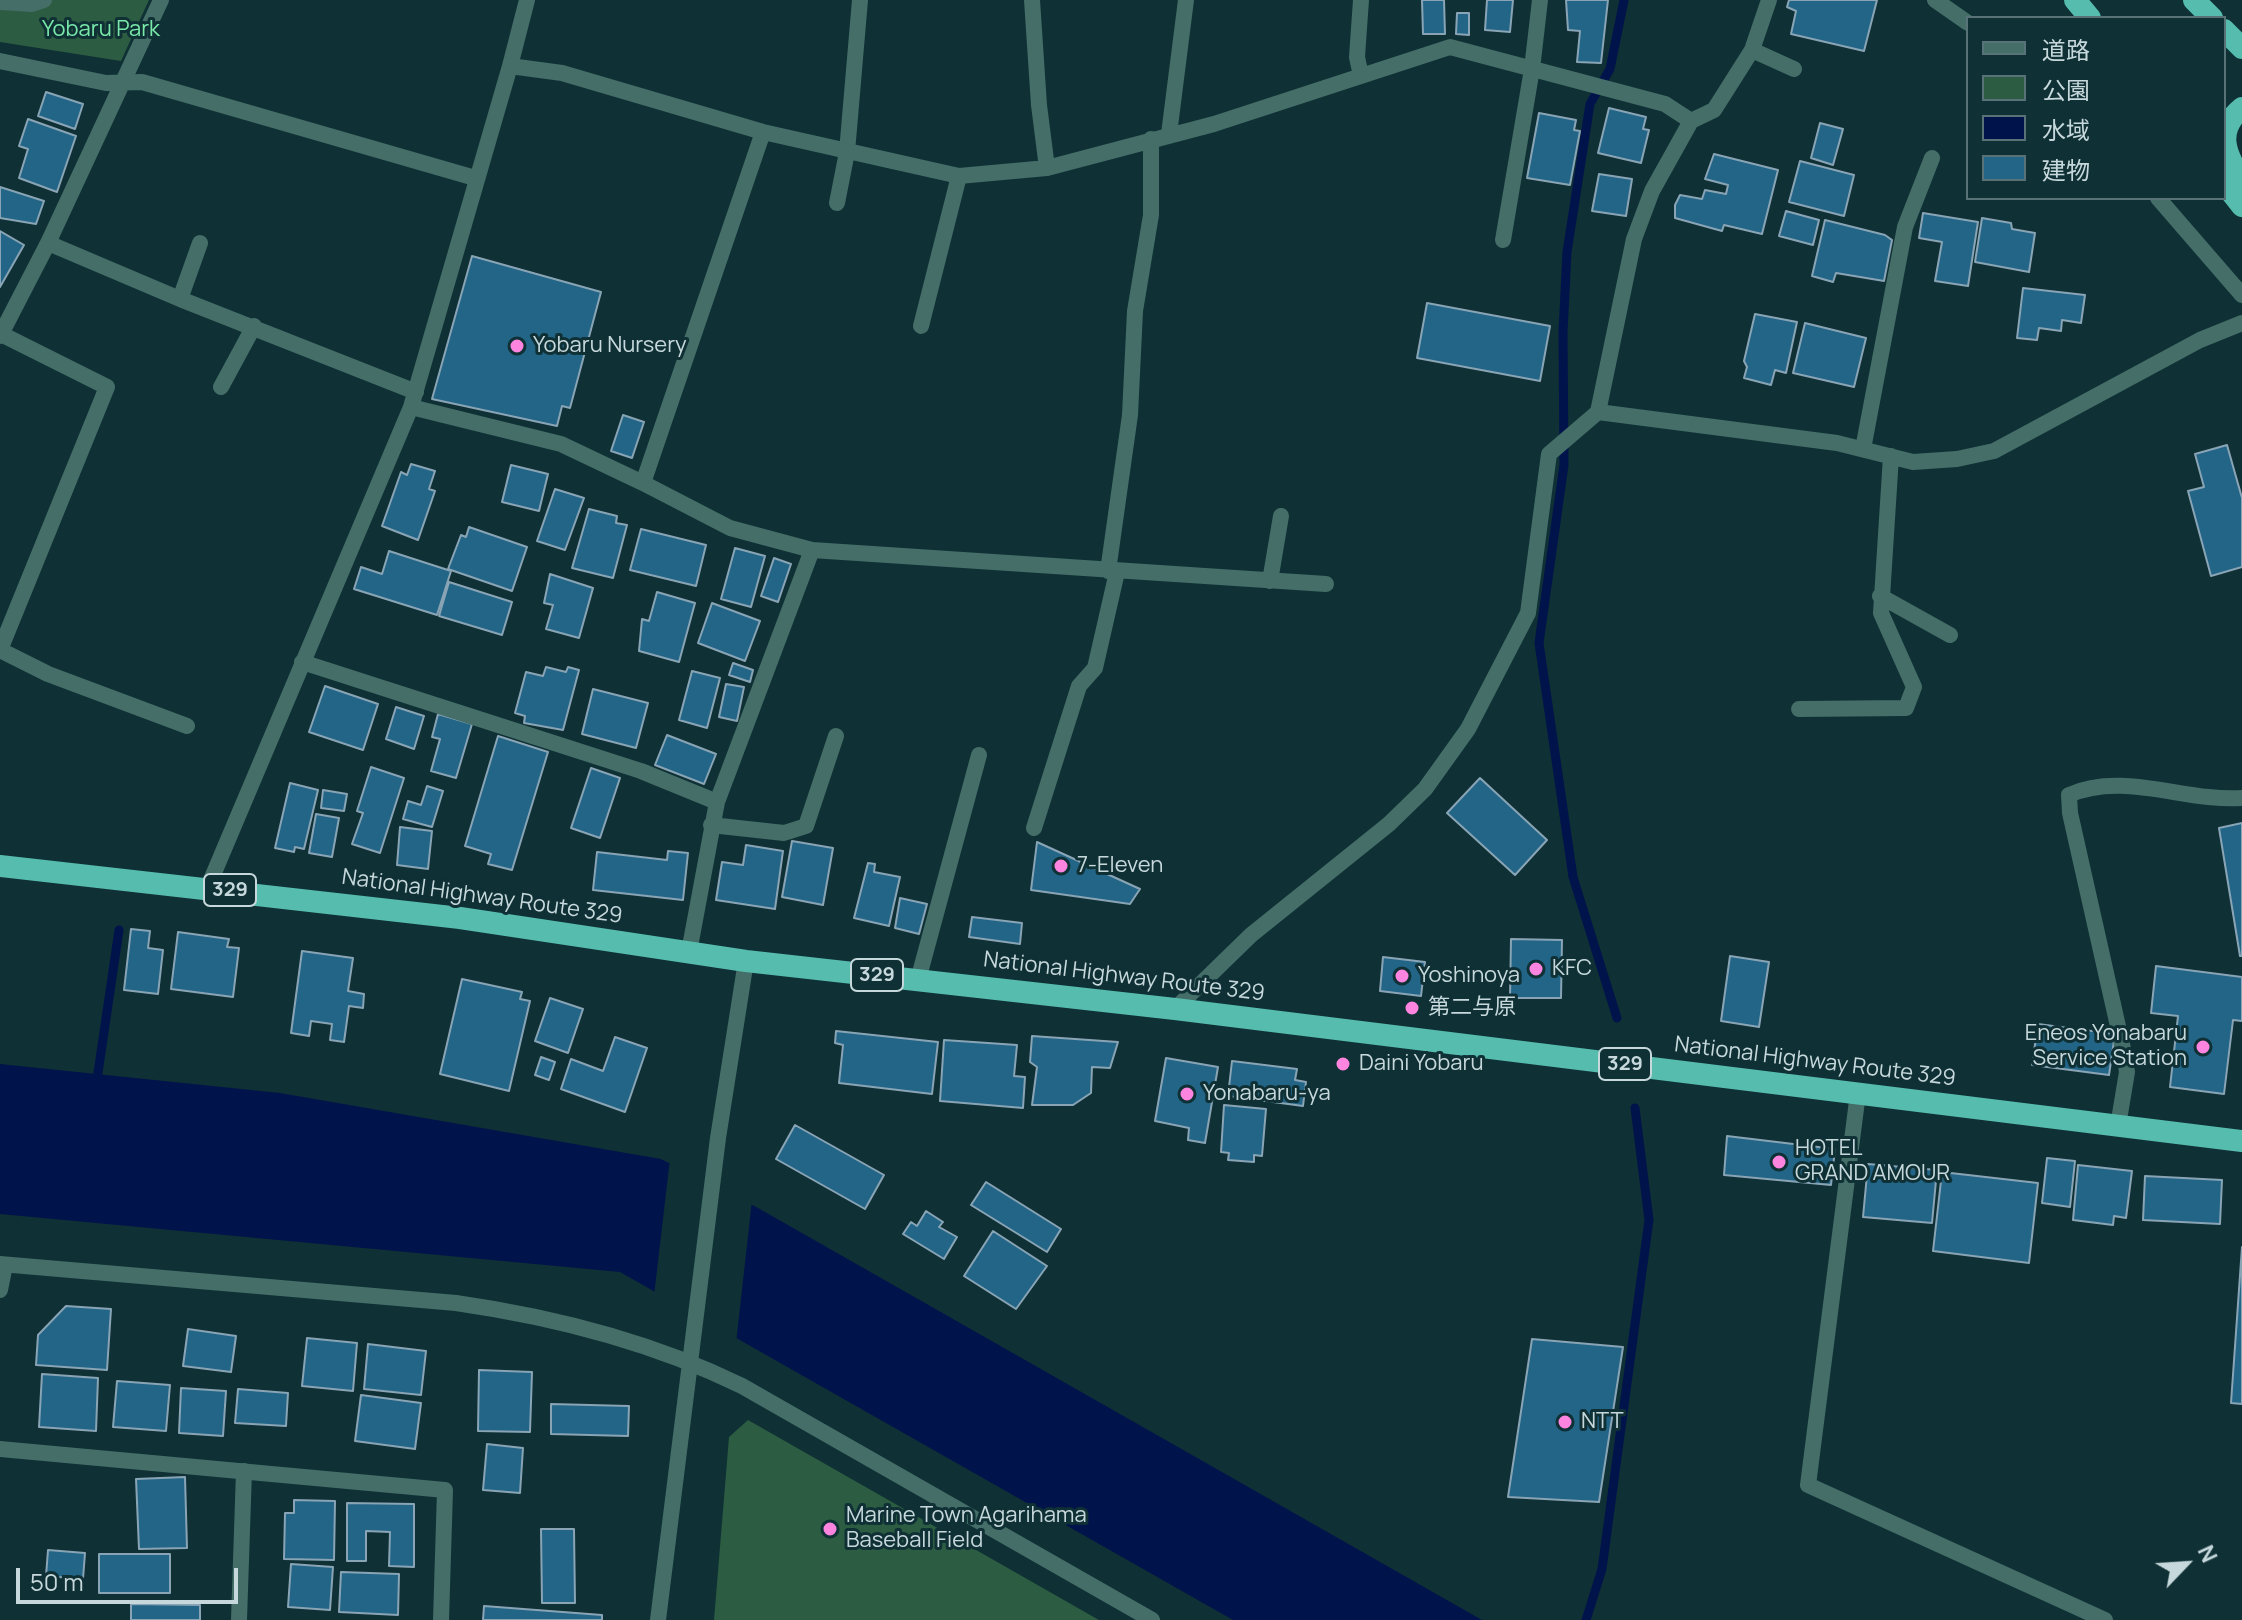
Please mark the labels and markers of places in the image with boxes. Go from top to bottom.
place label: Yobaru Nursery [533,333,687,359]
marker: Yobaru Nursery [508,337,526,355]
place label: 7-Eleven [1077,853,1163,879]
marker: 7-Eleven [1052,857,1070,875]
place label: KFC [1552,956,1592,982]
marker: KFC [1527,960,1545,978]
place label: Yoshinoya [1418,963,1520,989]
marker: Yoshinoya [1393,967,1411,985]
place label: 第二与原 [1428,995,1516,1021]
marker: 第二与原 [1403,999,1421,1017]
place label: Eneos Yonabaru Service Station [2025,1021,2187,1072]
marker: Eneos Yonabaru Service Station [2194,1038,2212,1056]
place label: Daini Yobaru [1359,1051,1483,1077]
marker: Daini Yobaru [1334,1055,1352,1073]
place label: Yonabaru-ya [1203,1081,1331,1107]
marker: Yonabaru-ya [1178,1085,1196,1103]
place label: HOTEL GRAND AMOUR [1795,1136,1950,1188]
marker: HOTEL GRAND AMOUR [1770,1153,1788,1171]
place label: NTT [1581,1409,1624,1435]
marker: NTT [1556,1413,1574,1431]
place label: Marine Town Agarihama Baseball Field [846,1503,1087,1554]
marker: Marine Town Agarihama Baseball Field [821,1520,839,1538]

